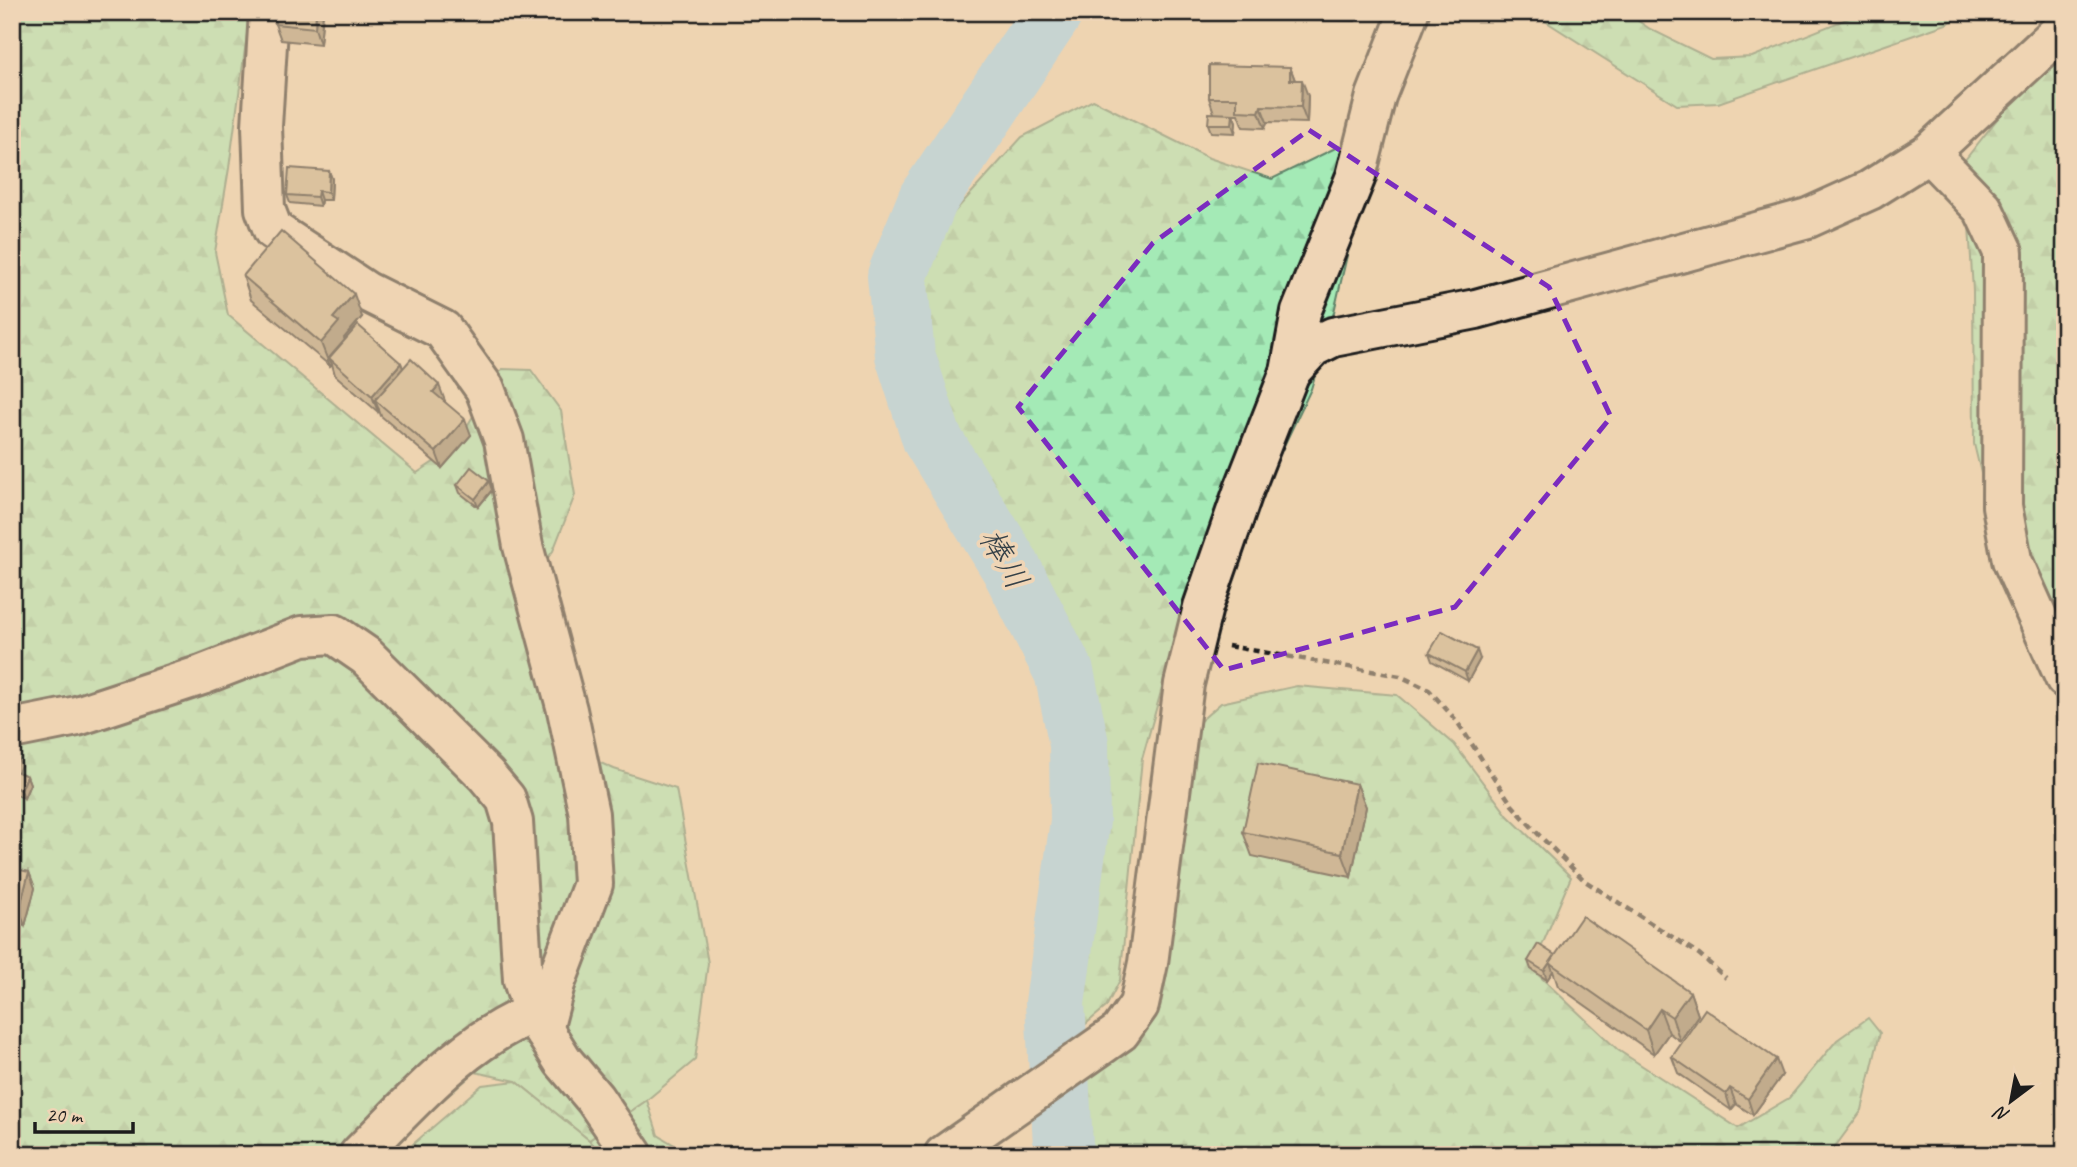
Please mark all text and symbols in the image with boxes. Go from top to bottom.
water label: 棒川 [970,521,1038,597]
north arrow [1976,1066,2046,1136]
scale bar [35,1090,133,1134]
text: N [1988,1100,2014,1128]
text: 20 m [46,1102,84,1128]

